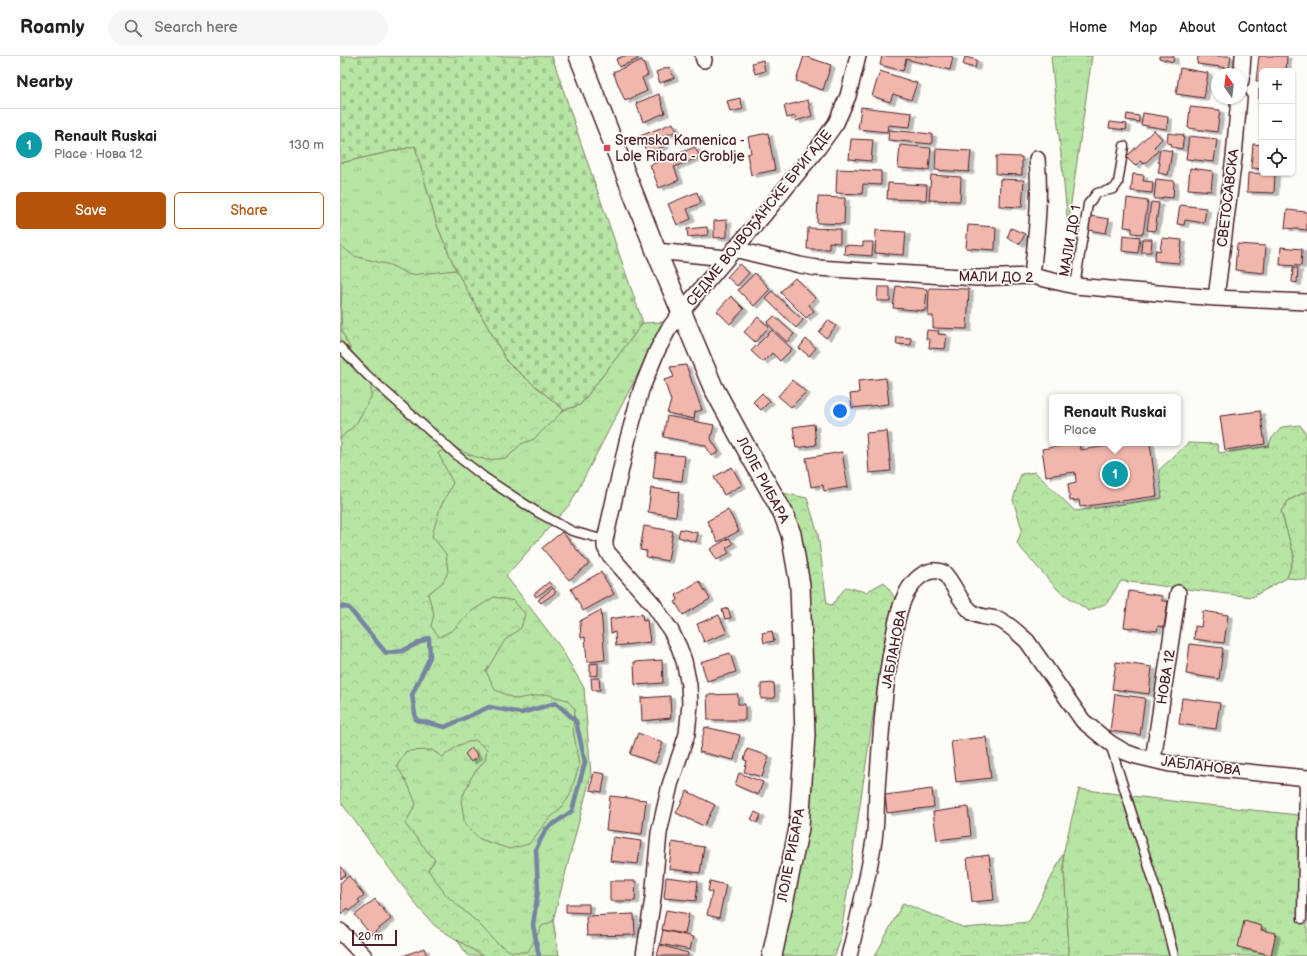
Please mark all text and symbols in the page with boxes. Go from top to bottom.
search box [108,10,388,46]
text: Roamly [20,16,84,39]
icon: search [122,17,144,39]
text: Search here [154,18,238,37]
text: Home [1069,19,1107,36]
text: Map [1129,19,1157,36]
text: About [1179,19,1216,36]
text: Contact [1238,19,1287,36]
north arrow [1211,68,1247,104]
map controls [1259,68,1295,176]
button: + [1259,68,1295,104]
text: Nearby [16,72,73,92]
button: − [1259,104,1295,140]
text: Renault Ruskai [54,127,157,146]
street label: СЕДМЕ ВОЈВОЂАНСКЕ БРИГАДЕ [683,127,835,309]
place label: Sremska Kamenica - Lole Ribara - Groblje [615,132,745,165]
text: 1 [26,137,32,153]
text: 130 m [289,137,324,153]
button: locate [1259,140,1295,176]
marker: Sremska Kamenica - Lole Ribara - Groblje [602,143,612,153]
text: Place · Нова 12 [54,146,143,162]
street label: СВЕТОСАВСКА [1214,147,1243,248]
button: Save [16,192,166,229]
button: Share [174,192,324,229]
street label: МАЛИ ДО 1 [1055,204,1085,278]
street label: МАЛИ ДО 2 [958,268,1034,286]
popup [1049,394,1181,446]
your location [830,401,850,421]
text: Renault Ruskai [1063,403,1167,422]
text: Place [1063,422,1096,438]
street label: ЛОЛЕ РИБАРА [733,433,793,526]
pin: 1 [1102,459,1128,489]
street label: ЈАБЛАНОВА [878,608,910,690]
street label: НОВА 12 [1153,648,1179,706]
street label: ЈАБЛАНОВА [1160,753,1242,779]
street label: ЛОЛЕ РИБАРА [773,806,809,904]
scale bar [352,928,397,947]
text: 20 m [358,930,383,943]

